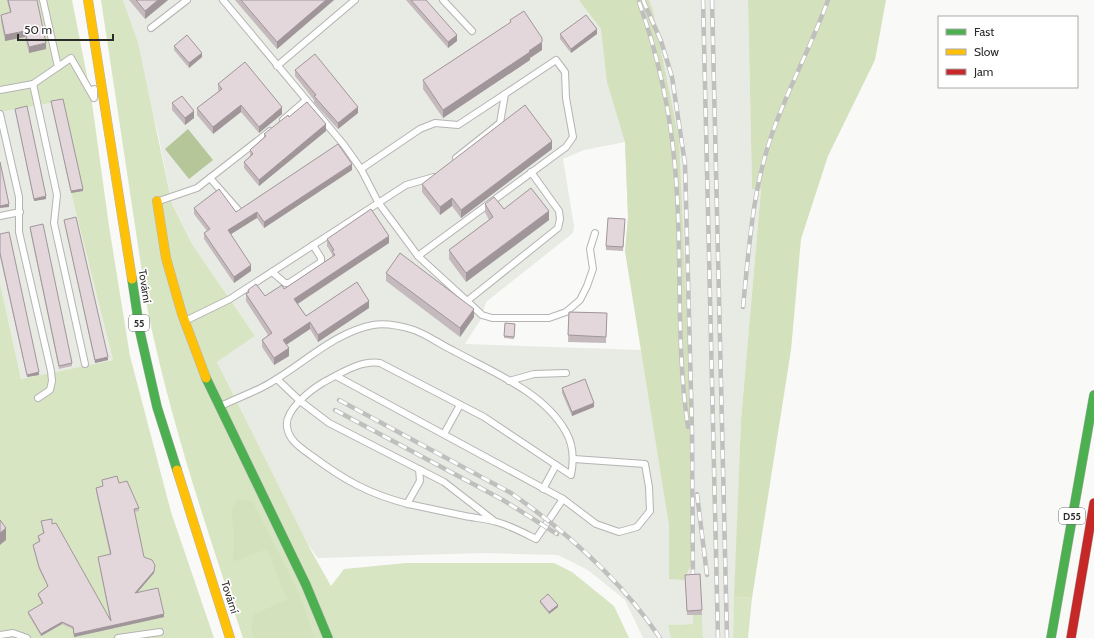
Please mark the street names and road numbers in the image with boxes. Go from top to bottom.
street label: Tovární [135,268,155,304]
road number: 55 [129,315,149,331]
road number: D55 [1059,508,1085,524]
street label: Tovární [218,579,242,616]

